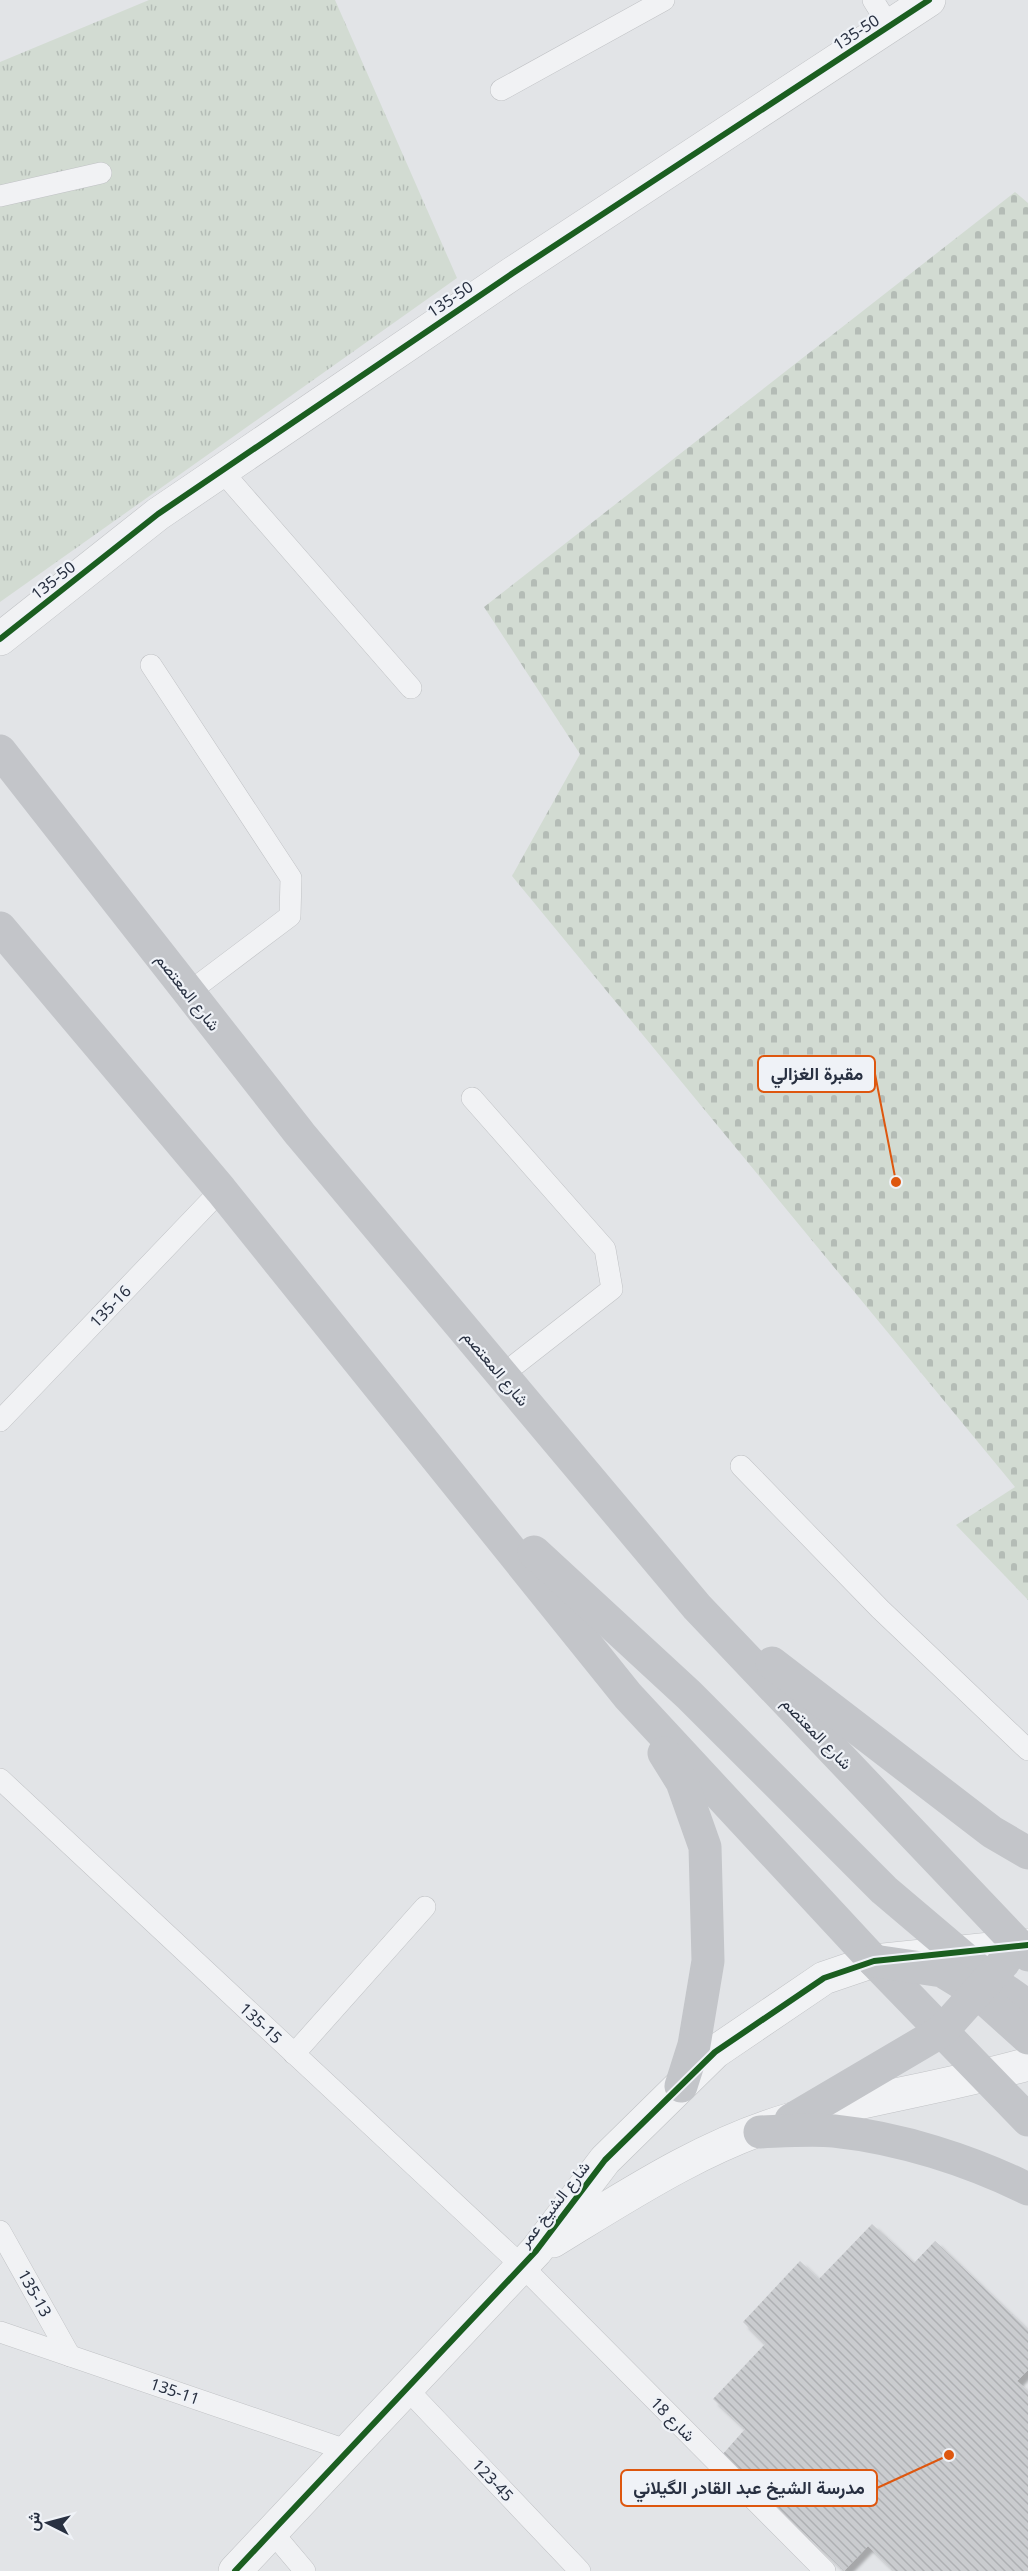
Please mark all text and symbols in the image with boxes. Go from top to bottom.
street label: 135-50 [829,9,883,55]
street label: 135-50 [423,276,477,322]
street label: 135-50 [26,556,80,604]
street label: شارع المعتصم [150,949,225,1036]
callout: مقبرة الغزالي [758,1056,875,1092]
text: مقبرة الغزالي [771,1061,863,1089]
street label: 135-16 [84,1280,136,1332]
street label: شارع المعتصم [457,1325,534,1411]
street label: شارع المعتصم [776,1692,857,1775]
street label: 135-15 [235,1998,287,2048]
street label: شارع الشيخ عمر [513,2156,595,2253]
street label: 135-13 [13,2265,57,2321]
street label: 135-11 [147,2372,203,2410]
street label: شارع 18 [645,2392,700,2447]
street label: 123-45 [467,2454,519,2506]
callout: مدرسة الشيخ عبد القادر الگيلاني [621,2470,877,2506]
text: مدرسة الشيخ عبد القادر الگيلاني [633,2475,865,2503]
north arrow [18,2493,78,2553]
text: ش [21,2511,45,2532]

